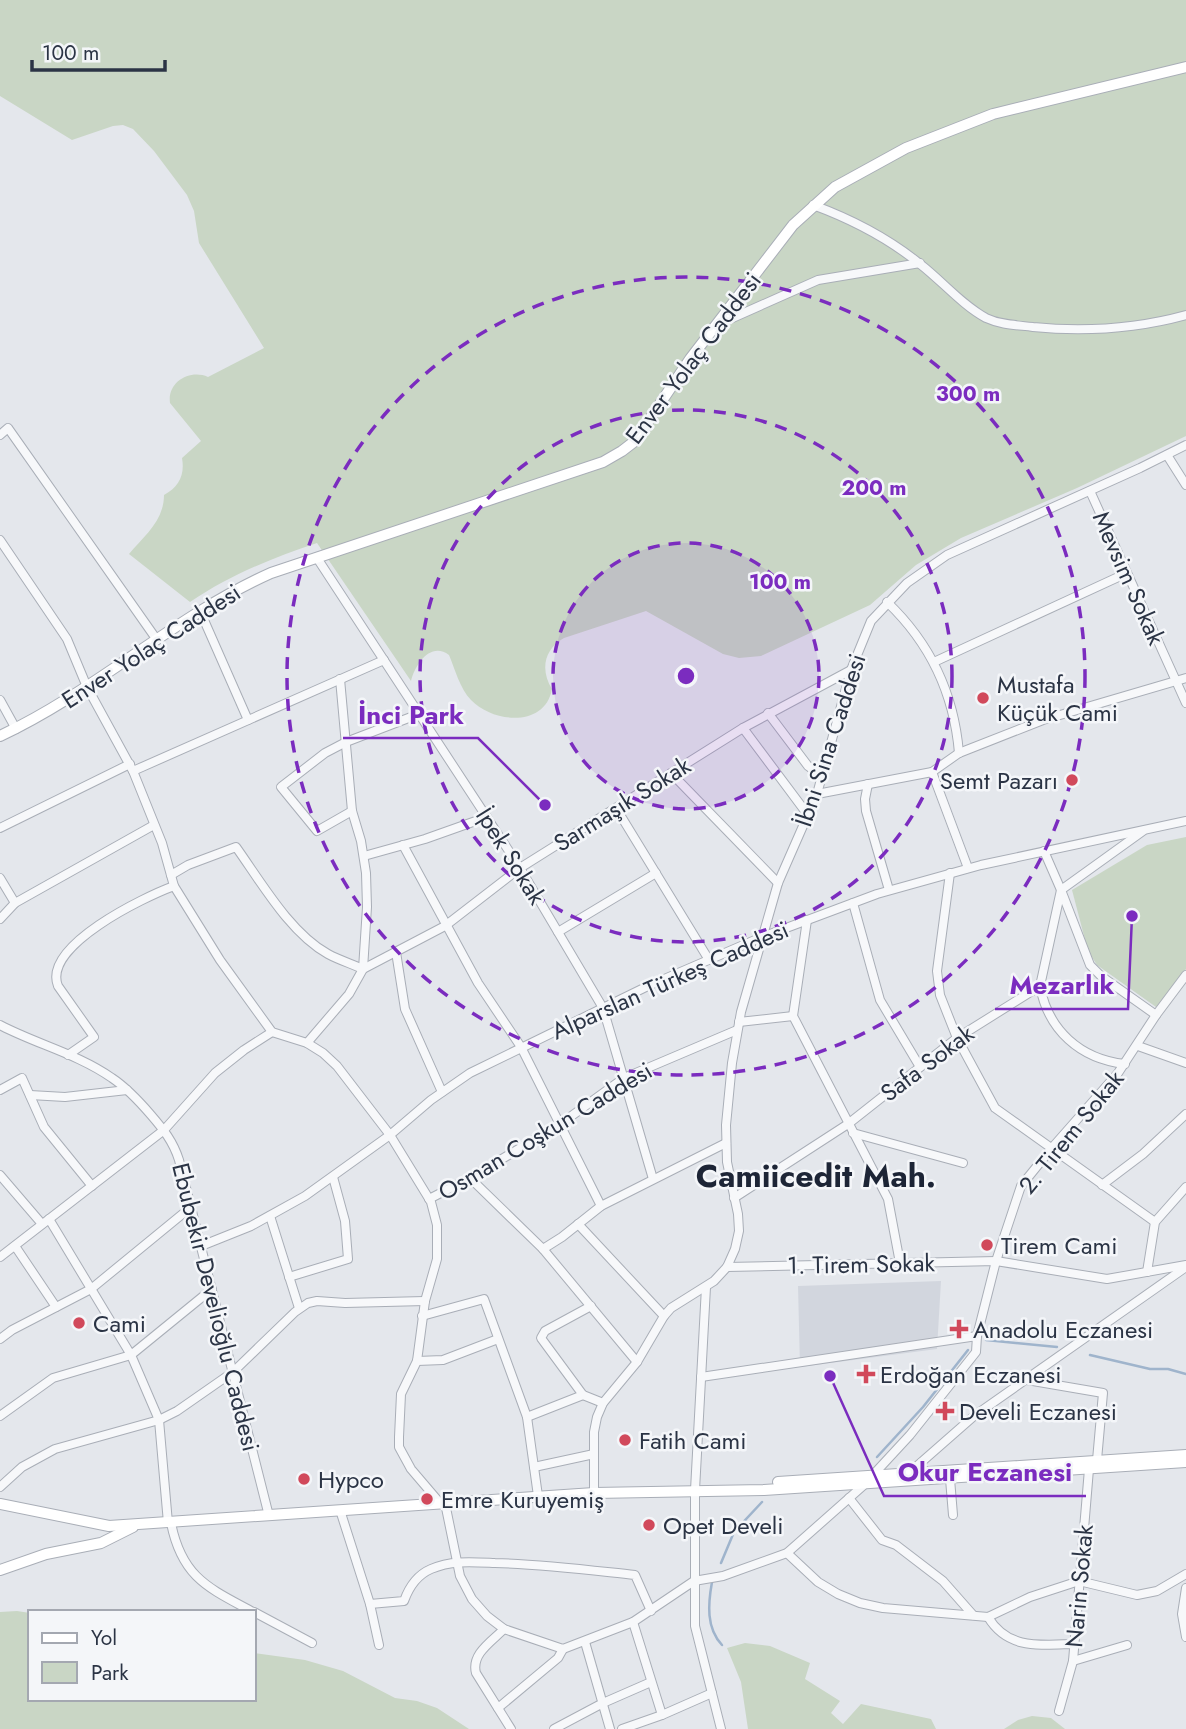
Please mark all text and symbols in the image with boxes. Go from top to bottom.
scale bar [32,28,164,72]
text: 100 m [42,38,99,68]
street label: Enver Yolaç Caddesi [617,265,769,451]
text: 300 m [936,379,1000,409]
text: 200 m [841,473,907,503]
street label: Mevsim Sokak [1084,506,1174,651]
text: 100 m [749,567,811,597]
street label: Enver Yolaç Caddesi [55,575,247,717]
street label: İbni Sina Caddesi [786,649,874,831]
centre of rings [674,664,698,688]
place label: Mustafa Küçük Cami [997,667,1118,730]
marker: Mustafa Küçük Cami [975,690,991,706]
callout: İnci Park [343,691,478,738]
text: İnci Park [358,696,464,734]
street label: Sarmaşık Sokak [547,748,698,860]
place label: Semt Pazarı [940,763,1058,798]
marker: Semt Pazarı [1064,772,1080,788]
street label: İpek Sokak [467,801,555,912]
street label: Alparslan Türkeş Caddesi [546,912,794,1048]
callout: Mezarlık [995,962,1128,1009]
text: Mezarlık [1009,966,1115,1004]
street label: Safa Sokak [873,1016,981,1110]
street label: Osman Coşkun Caddesi [431,1053,659,1209]
street label: 2. Tirem Sokak [1010,1062,1132,1202]
district label: Camiicedit Mah. [696,1153,936,1199]
street label: Ebubekir Develioğlu Caddesi [163,1159,269,1455]
place label: Tirem Cami [1001,1228,1118,1263]
marker: Tirem Cami [979,1237,995,1253]
street label: 1. Tirem Sokak [787,1245,936,1283]
place label: Cami [93,1306,146,1341]
place label: Anadolu Eczanesi [973,1312,1153,1347]
marker: Cami [71,1315,87,1331]
marker: Anadolu Eczanesi [951,1321,967,1337]
place label: Erdoğan Eczanesi [880,1357,1061,1392]
marker: Erdoğan Eczanesi [858,1366,874,1382]
place label: Develi Eczanesi [959,1394,1117,1429]
marker: Develi Eczanesi [937,1403,953,1419]
place label: Fatih Cami [639,1423,747,1458]
marker: Fatih Cami [617,1432,633,1448]
callout: Okur Eczanesi [884,1449,1086,1496]
text: Okur Eczanesi [898,1453,1072,1491]
place label: Hypco [318,1462,384,1497]
marker: Hypco [296,1471,312,1487]
place label: Emre Kuruyemiş [441,1482,604,1517]
marker: Emre Kuruyemiş [419,1491,435,1507]
place label: Opet Develi [663,1508,784,1543]
marker: Opet Develi [641,1517,657,1533]
street label: Narin Sokak [1056,1523,1102,1649]
legend [28,1610,256,1701]
text: Yol [91,1623,117,1653]
text: Park [91,1658,129,1688]

